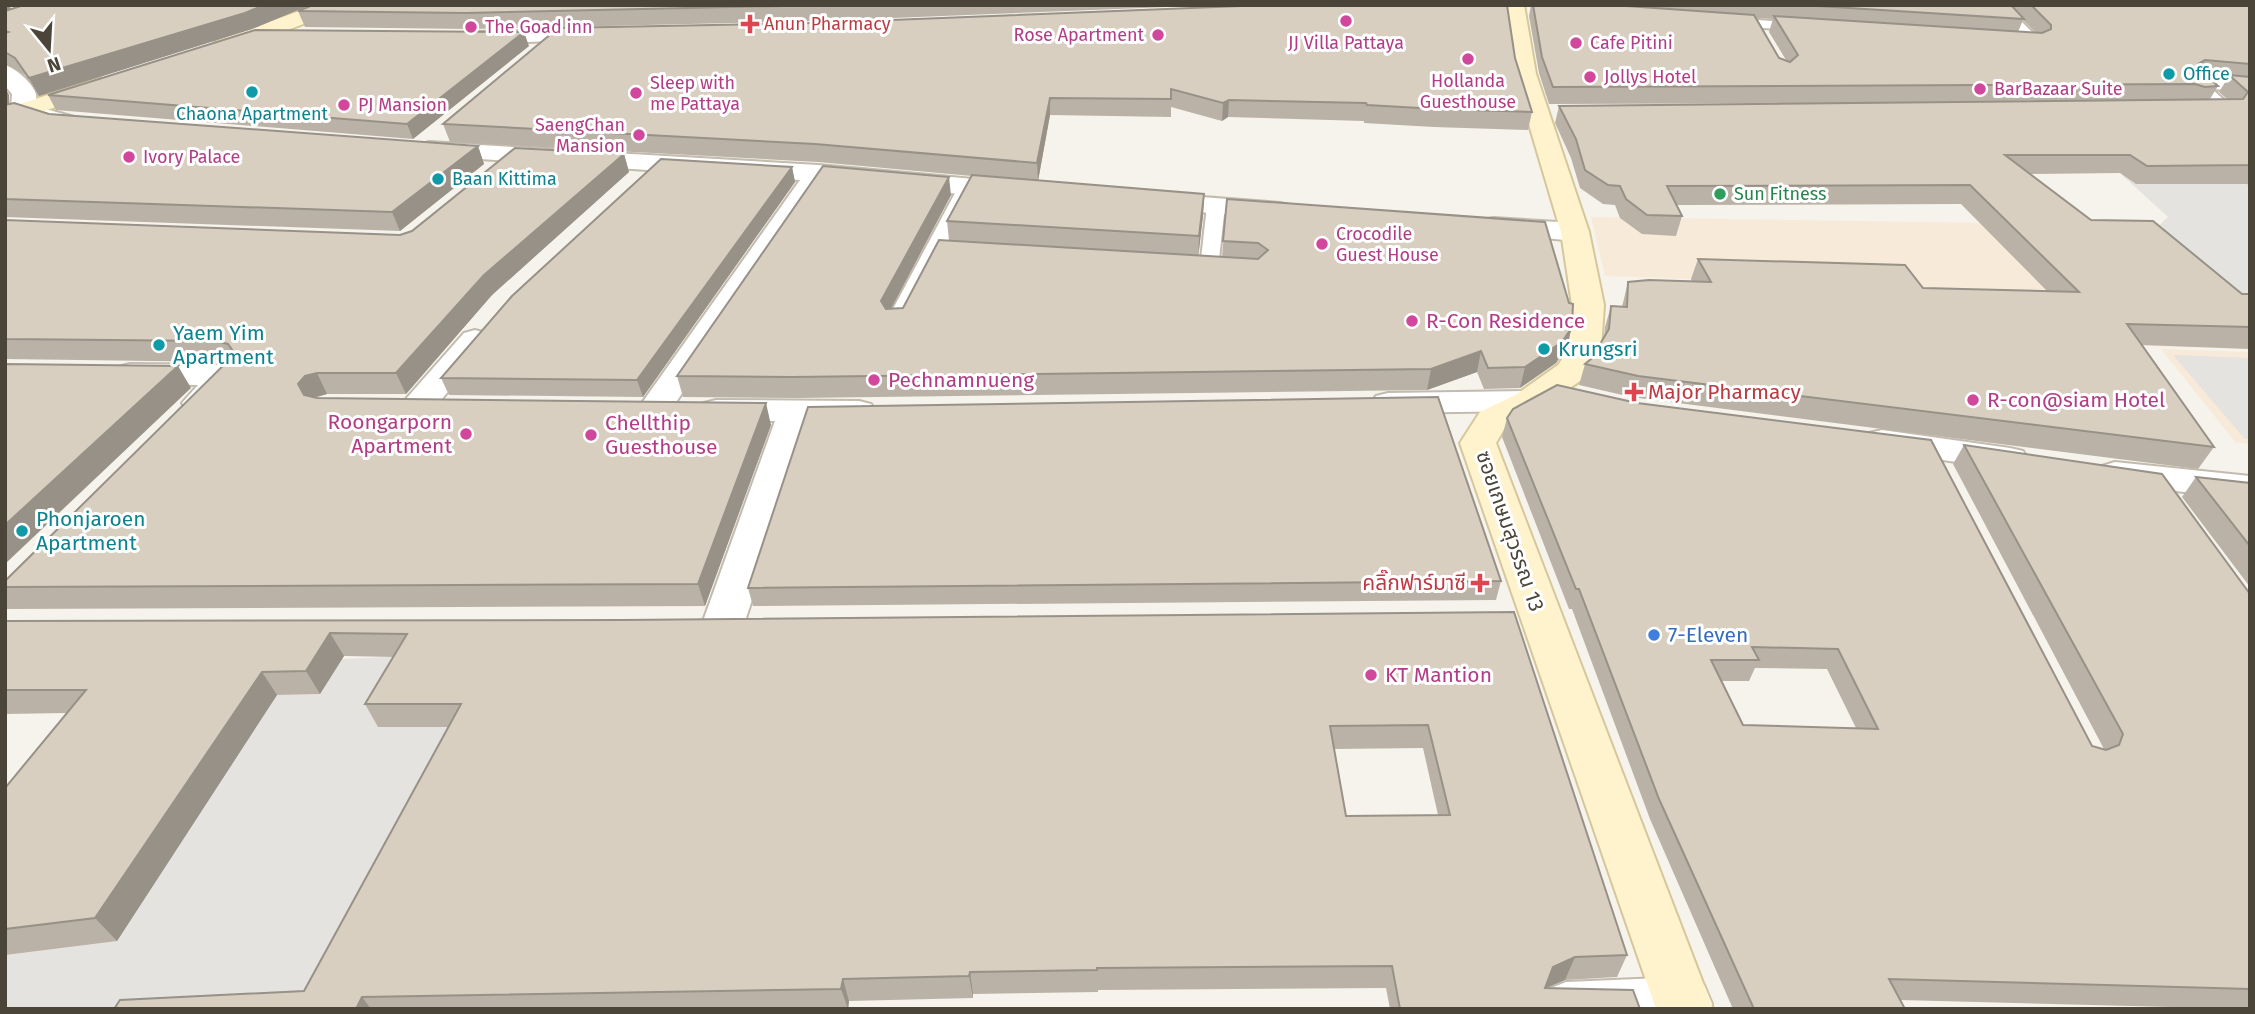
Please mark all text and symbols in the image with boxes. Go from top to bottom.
place label: Anun Pharmacy [764,13,891,35]
marker: JJ Villa Pattaya [1338,13,1354,29]
north arrow [14,14,84,84]
place label: The Goad inn [485,16,593,38]
marker: Anun Pharmacy [742,16,758,32]
marker: The Goad inn [463,19,479,35]
place label: Rose Apartment [1014,24,1144,46]
marker: Rose Apartment [1150,27,1166,43]
place label: JJ Villa Pattaya [1288,32,1404,54]
place label: Cafe Pitini [1590,32,1673,54]
marker: Cafe Pitini [1568,35,1584,51]
marker: Hollanda Guesthouse [1460,51,1476,67]
text: N [45,52,64,78]
place label: Office [2183,63,2230,85]
place label: Jollys Hotel [1604,66,1696,88]
marker: Office [2161,66,2177,82]
marker: Jollys Hotel [1582,69,1598,85]
place label: Hollanda Guesthouse [1420,70,1516,113]
place label: Sleep with me Pattaya [650,72,740,115]
place label: BarBazaar Suite [1994,78,2123,100]
marker: BarBazaar Suite [1972,81,1988,97]
marker: Chaona Apartment [244,84,260,100]
marker: Sleep with me Pattaya [628,85,644,101]
place label: PJ Mansion [358,94,447,116]
marker: PJ Mansion [336,97,352,113]
place label: Chaona Apartment [176,103,329,125]
place label: SaengChan Mansion [535,114,625,157]
marker: SaengChan Mansion [631,127,647,143]
place label: Ivory Palace [143,146,240,168]
marker: Ivory Palace [121,149,137,165]
place label: Baan Kittima [452,168,557,190]
marker: Baan Kittima [430,171,446,187]
place label: Sun Fitness [1734,183,1826,205]
marker: Sun Fitness [1712,186,1728,202]
place label: Crocodile Guest House [1336,223,1439,266]
marker: Crocodile Guest House [1314,236,1330,252]
place label: R-Con Residence [1426,308,1585,334]
marker: R-Con Residence [1404,313,1420,329]
place label: Yaem Yim Apartment [173,320,274,370]
place label: Krungsri [1558,336,1638,362]
marker: Yaem Yim Apartment [151,337,167,353]
marker: Krungsri [1536,341,1552,357]
place label: Pechnamnueng [888,367,1034,393]
marker: Pechnamnueng [866,372,882,388]
place label: Major Pharmacy [1648,379,1801,405]
marker: Major Pharmacy [1626,384,1642,400]
place label: R-con@siam Hotel [1987,387,2165,413]
marker: R-con@siam Hotel [1965,392,1981,408]
place label: Roongarporn Apartment [328,409,452,459]
place label: Chellthip Guesthouse [605,410,717,460]
marker: Roongarporn Apartment [458,426,474,442]
marker: Chellthip Guesthouse [583,427,599,443]
street label: ซอยเกษมสุวรรณ 13 [1470,447,1550,615]
place label: Phonjaroen Apartment [36,506,145,556]
marker: Phonjaroen Apartment [14,523,30,539]
place label: คลิ๊กฟาร์มาซี [1362,569,1466,596]
marker: คลิ๊กฟาร์มาซี [1472,575,1488,591]
place label: 7-Eleven [1668,622,1748,648]
marker: 7-Eleven [1646,627,1662,643]
place label: KT Mantion [1385,662,1492,688]
marker: KT Mantion [1363,667,1379,683]

